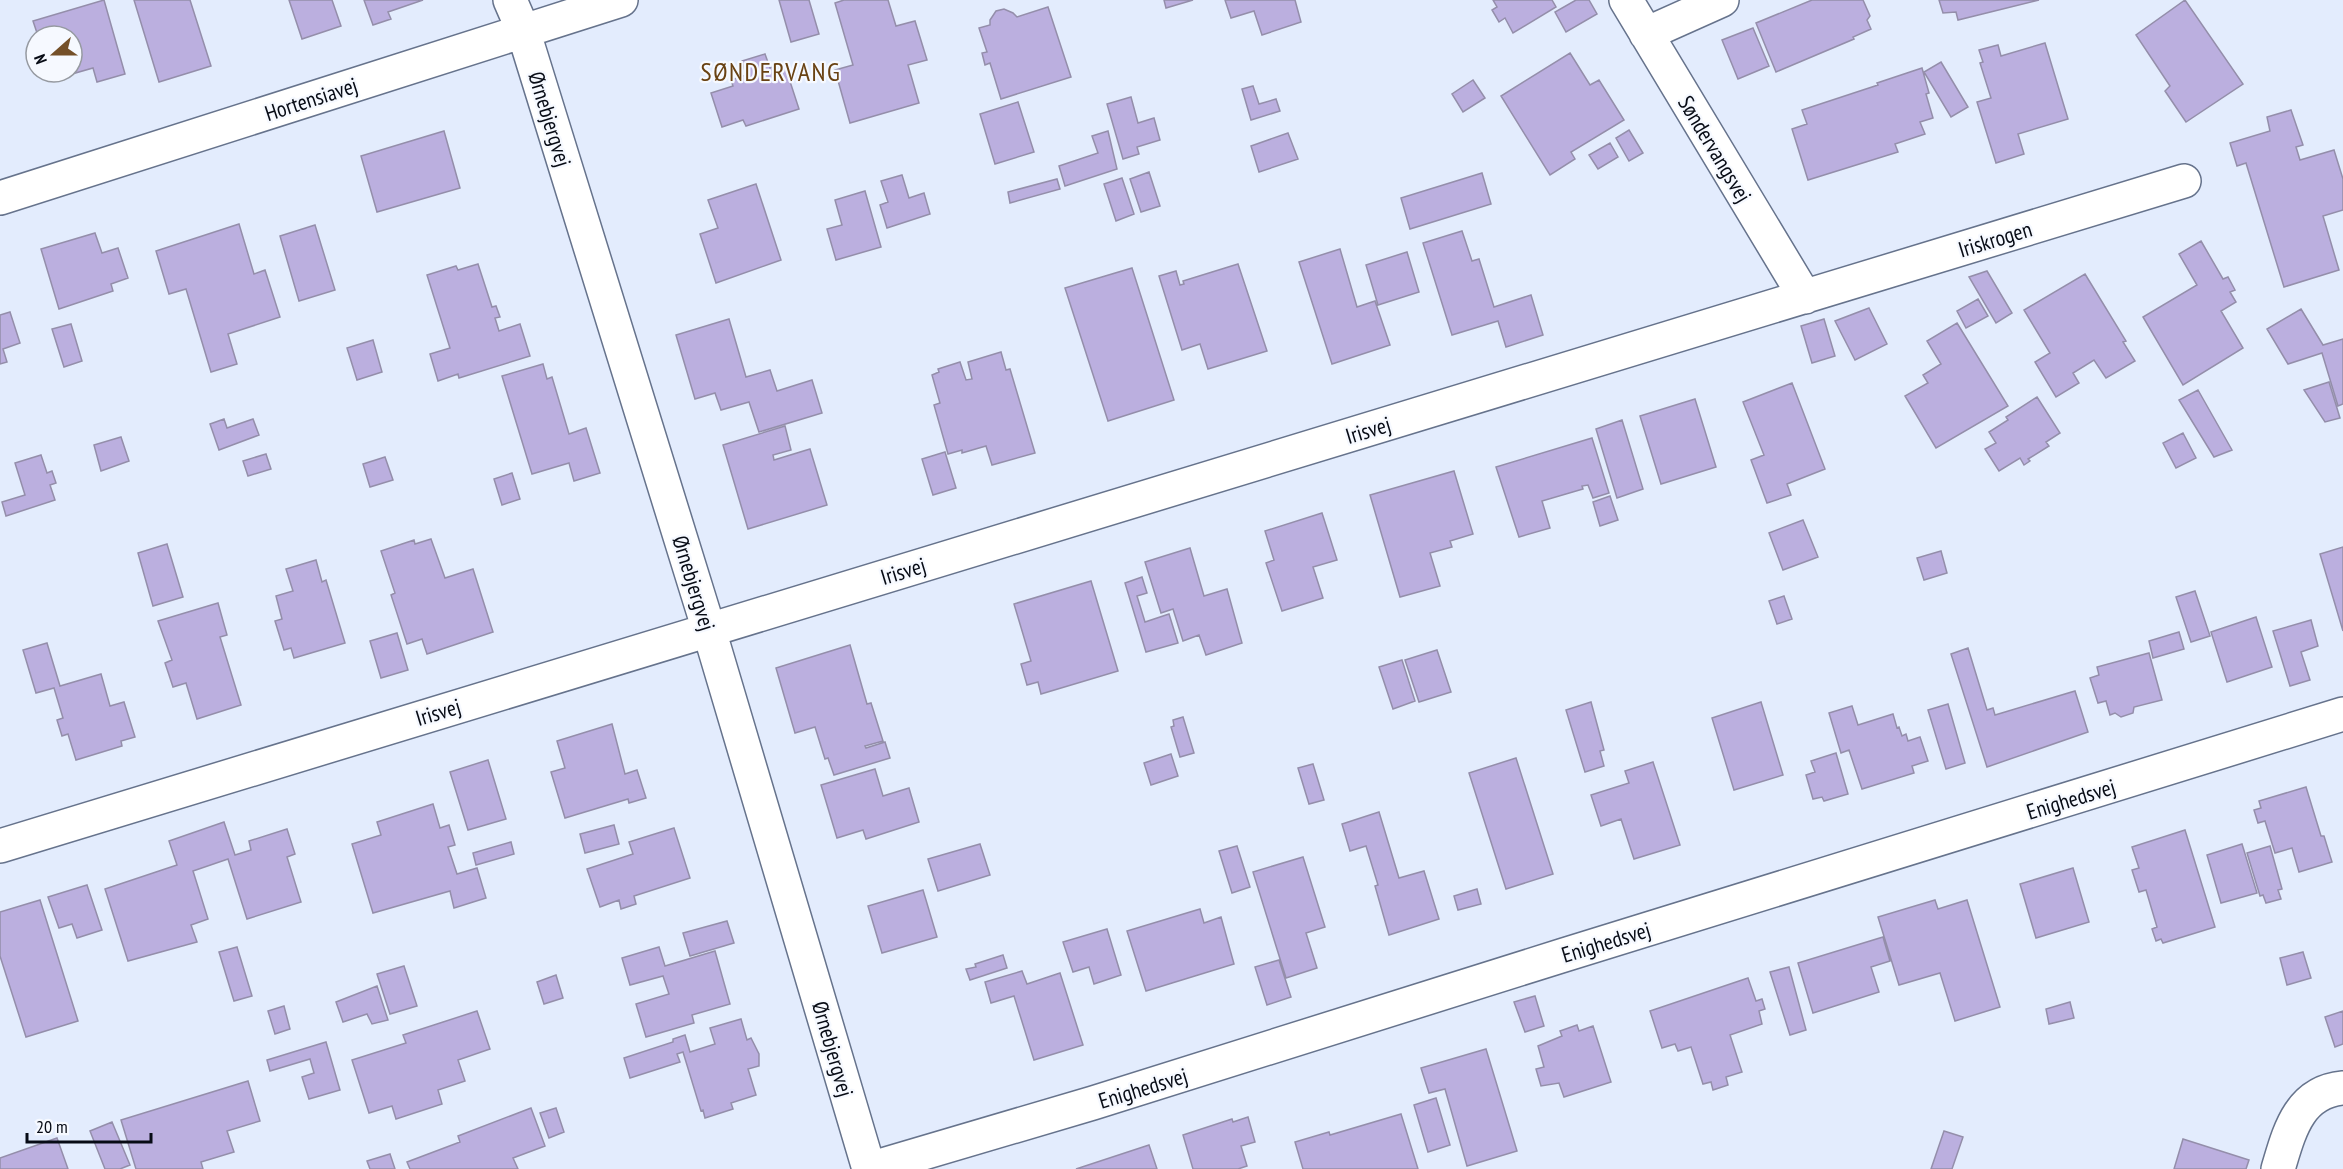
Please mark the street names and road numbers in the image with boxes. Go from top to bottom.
street label: Ørnebjergvej [522,68,578,170]
street label: Hortensiavej [261,71,361,127]
street label: Søndervangsvej [1672,91,1758,207]
street label: Iriskrogen [1955,215,2035,263]
street label: Irisvej [1342,410,1394,450]
street label: Ørnebjergvej [666,532,722,634]
street label: Irisvej [877,551,929,591]
street label: Irisvej [412,692,464,732]
street label: Enighedsvej [2023,772,2119,826]
street label: Enighedsvej [1558,915,1654,969]
street label: Ørnebjergvej [806,998,860,1100]
street label: Enighedsvej [1095,1061,1191,1115]

